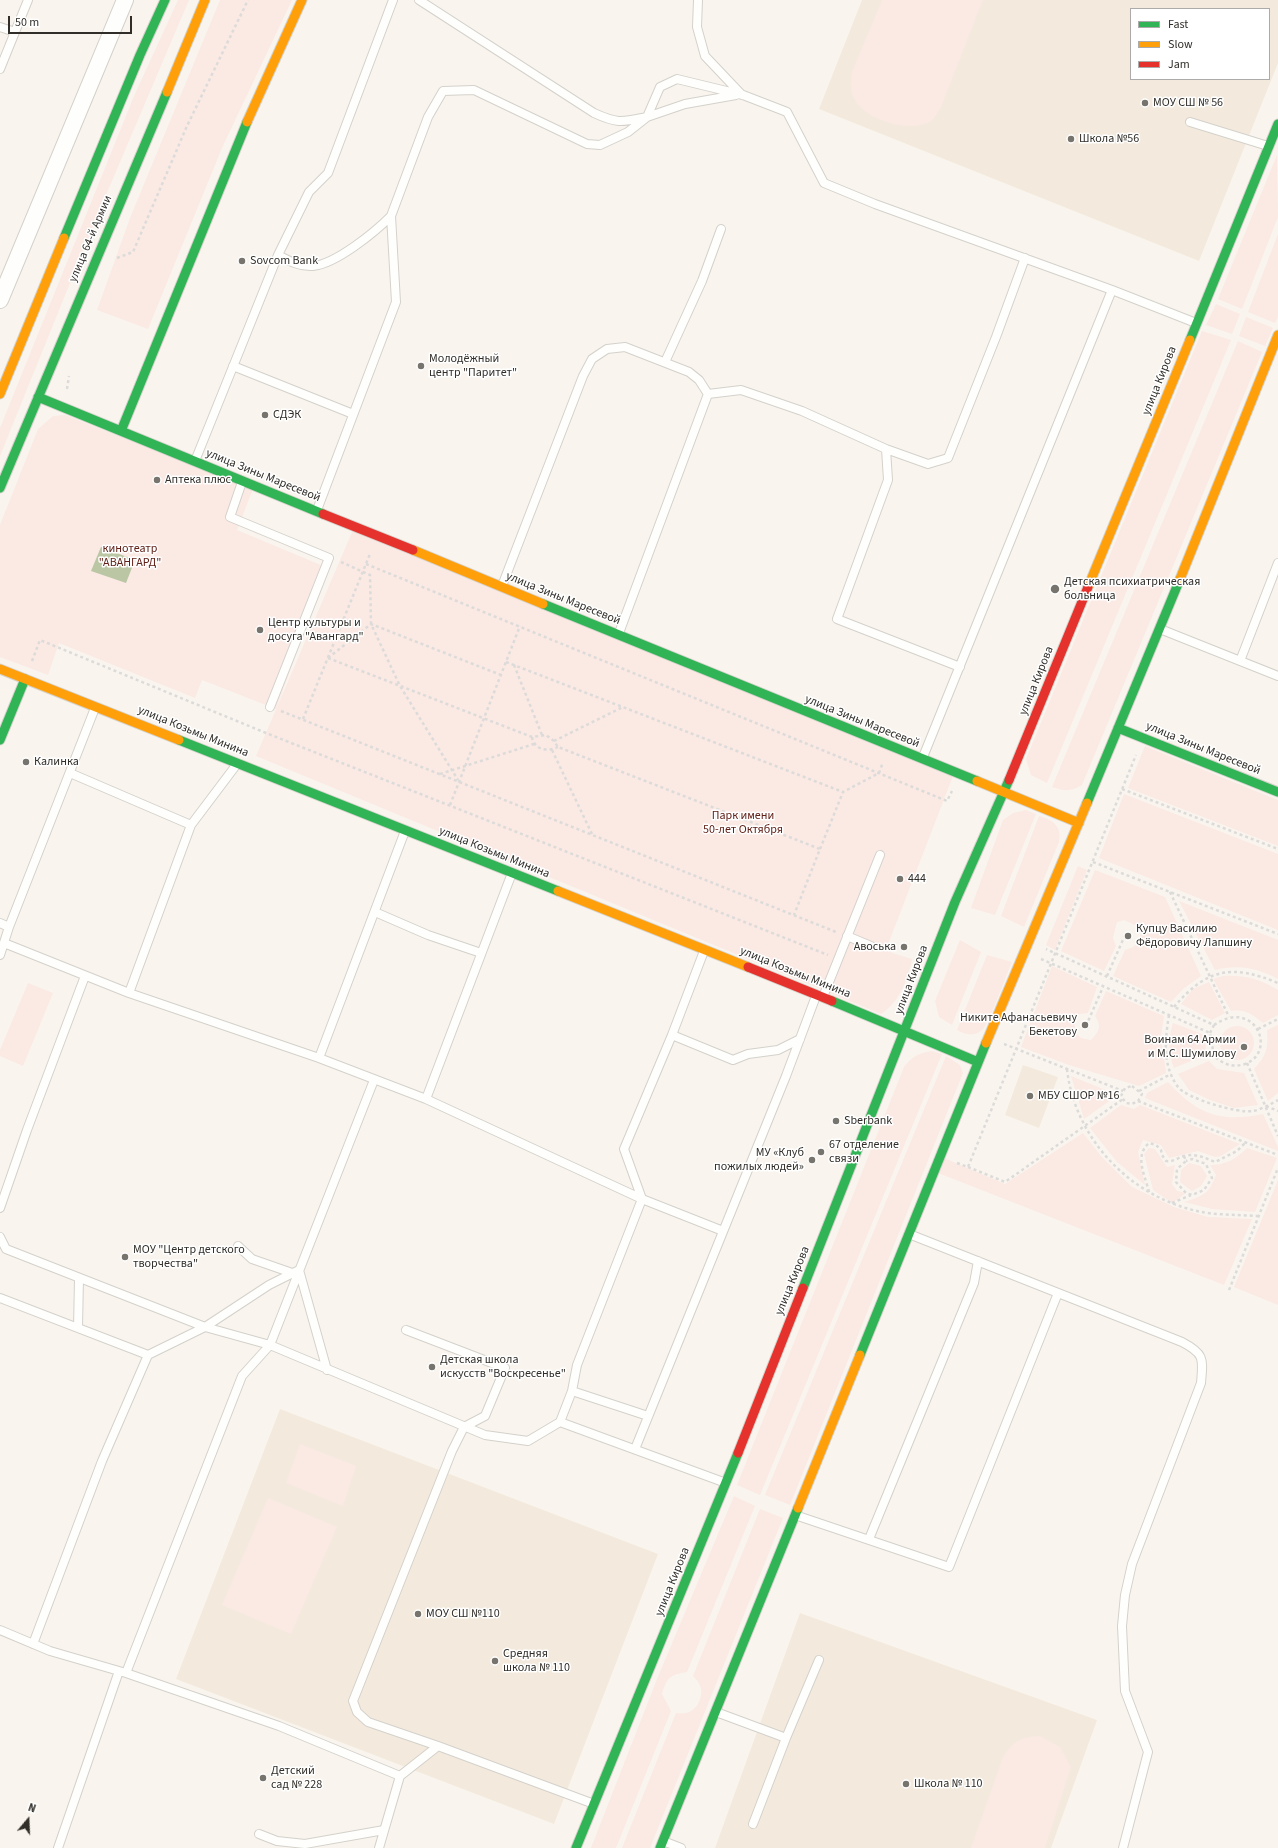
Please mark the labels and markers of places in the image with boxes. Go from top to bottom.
place label: МОУ СШ № 56 [1153,96,1223,110]
marker: МОУ СШ № 56 [1140,98,1150,108]
place label: Школа №56 [1079,132,1139,146]
marker: Школа №56 [1066,134,1076,144]
place label: Sovcom Bank [250,254,318,268]
marker: Sovcom Bank [237,256,247,266]
place label: Молодёжный центр "Паритет" [429,352,517,380]
marker: Молодёжный центр "Паритет" [416,361,426,371]
place label: СДЭК [273,408,301,422]
marker: СДЭК [260,410,270,420]
place label: Аптека плюс [165,473,231,487]
marker: Аптека плюс [152,475,162,485]
place label: Детская психиатрическая больница [1064,575,1200,603]
marker: Детская психиатрическая больница [1049,583,1061,595]
place label: Центр культуры и досуга "Авангард" [268,616,364,644]
marker: Центр культуры и досуга "Авангард" [255,625,265,635]
place label: Калинка [34,755,79,769]
marker: Калинка [21,757,31,767]
place label: 444 [908,872,926,886]
marker: 444 [895,874,905,884]
place label: Купцу Василию Фёдоровичу Лапшину [1136,922,1252,950]
marker: Купцу Василию Фёдоровичу Лапшину [1123,931,1133,941]
place label: Авоська [854,940,896,954]
marker: Авоська [899,942,909,952]
place label: Никите Афанасьевичу Бекетову [960,1011,1077,1039]
marker: Никите Афанасьевичу Бекетову [1080,1020,1090,1030]
place label: Воинам 64 Армии и М.С. Шумилову [1144,1033,1236,1061]
marker: Воинам 64 Армии и М.С. Шумилову [1239,1042,1249,1052]
place label: МБУ СШОР №16 [1038,1089,1119,1103]
marker: МБУ СШОР №16 [1025,1091,1035,1101]
place label: Sberbank [844,1114,892,1128]
marker: Sberbank [831,1116,841,1126]
place label: 67 отделение связи [829,1138,899,1166]
place label: МУ «Клуб пожилых людей» [714,1146,804,1174]
marker: 67 отделение связи [816,1147,826,1157]
marker: МУ «Клуб пожилых людей» [807,1155,817,1165]
place label: МОУ "Центр детского творчества" [133,1243,245,1271]
marker: МОУ "Центр детского творчества" [120,1252,130,1262]
place label: Детская школа искусств "Воскресенье" [440,1353,566,1381]
marker: Детская школа искусств "Воскресенье" [427,1362,437,1372]
place label: МОУ СШ №110 [426,1607,500,1621]
marker: МОУ СШ №110 [413,1609,423,1619]
place label: Средняя школа № 110 [503,1647,570,1675]
marker: Средняя школа № 110 [490,1656,500,1666]
place label: Детский сад № 228 [271,1764,322,1792]
marker: Детский сад № 228 [258,1773,268,1783]
place label: Школа № 110 [914,1777,983,1791]
marker: Школа № 110 [901,1779,911,1789]

